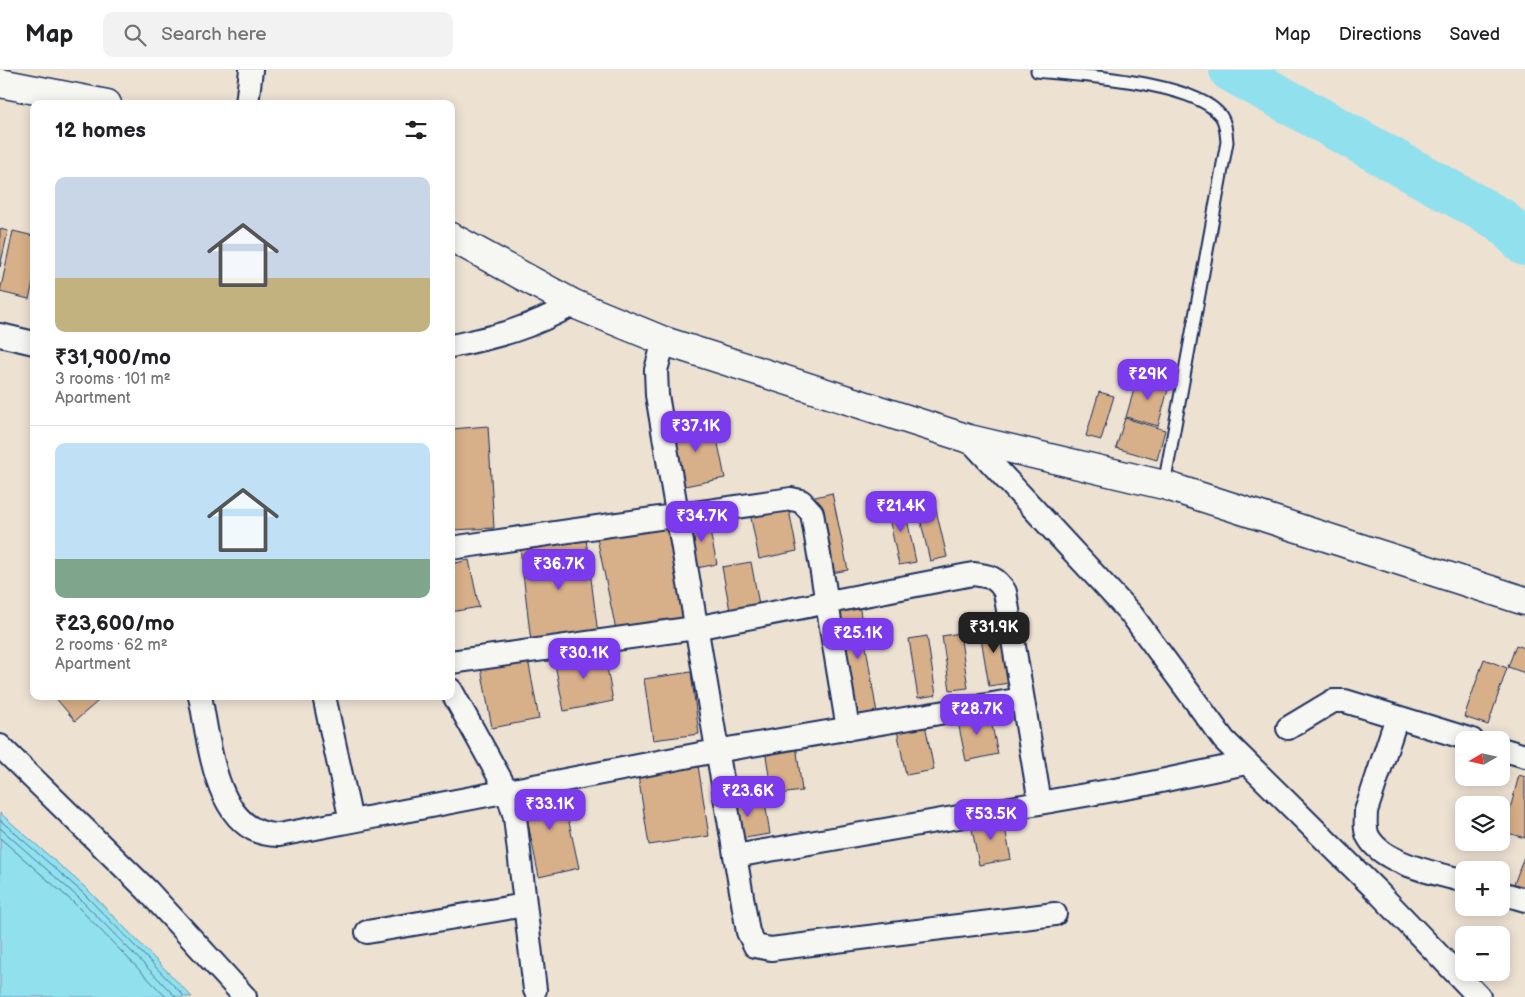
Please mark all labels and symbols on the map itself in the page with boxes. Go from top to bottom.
pin: ₹29K [1118,358,1178,401]
pin: ₹37.1K [655,410,737,453]
pin: ₹21.4K [860,490,942,533]
pin: ₹34.7K [661,500,743,543]
pin: ₹36.7K [518,548,600,591]
pin: ₹31.9K [953,612,1035,654]
pin: ₹25.1K [817,618,899,660]
pin: ₹30.1K [543,638,625,680]
pin: ₹28.7K [936,694,1018,736]
north arrow [1455,731,1510,786]
pin: ₹23.6K [707,776,789,818]
pin: ₹33.1K [509,788,591,831]
pin: ₹53.5K [950,798,1032,841]

